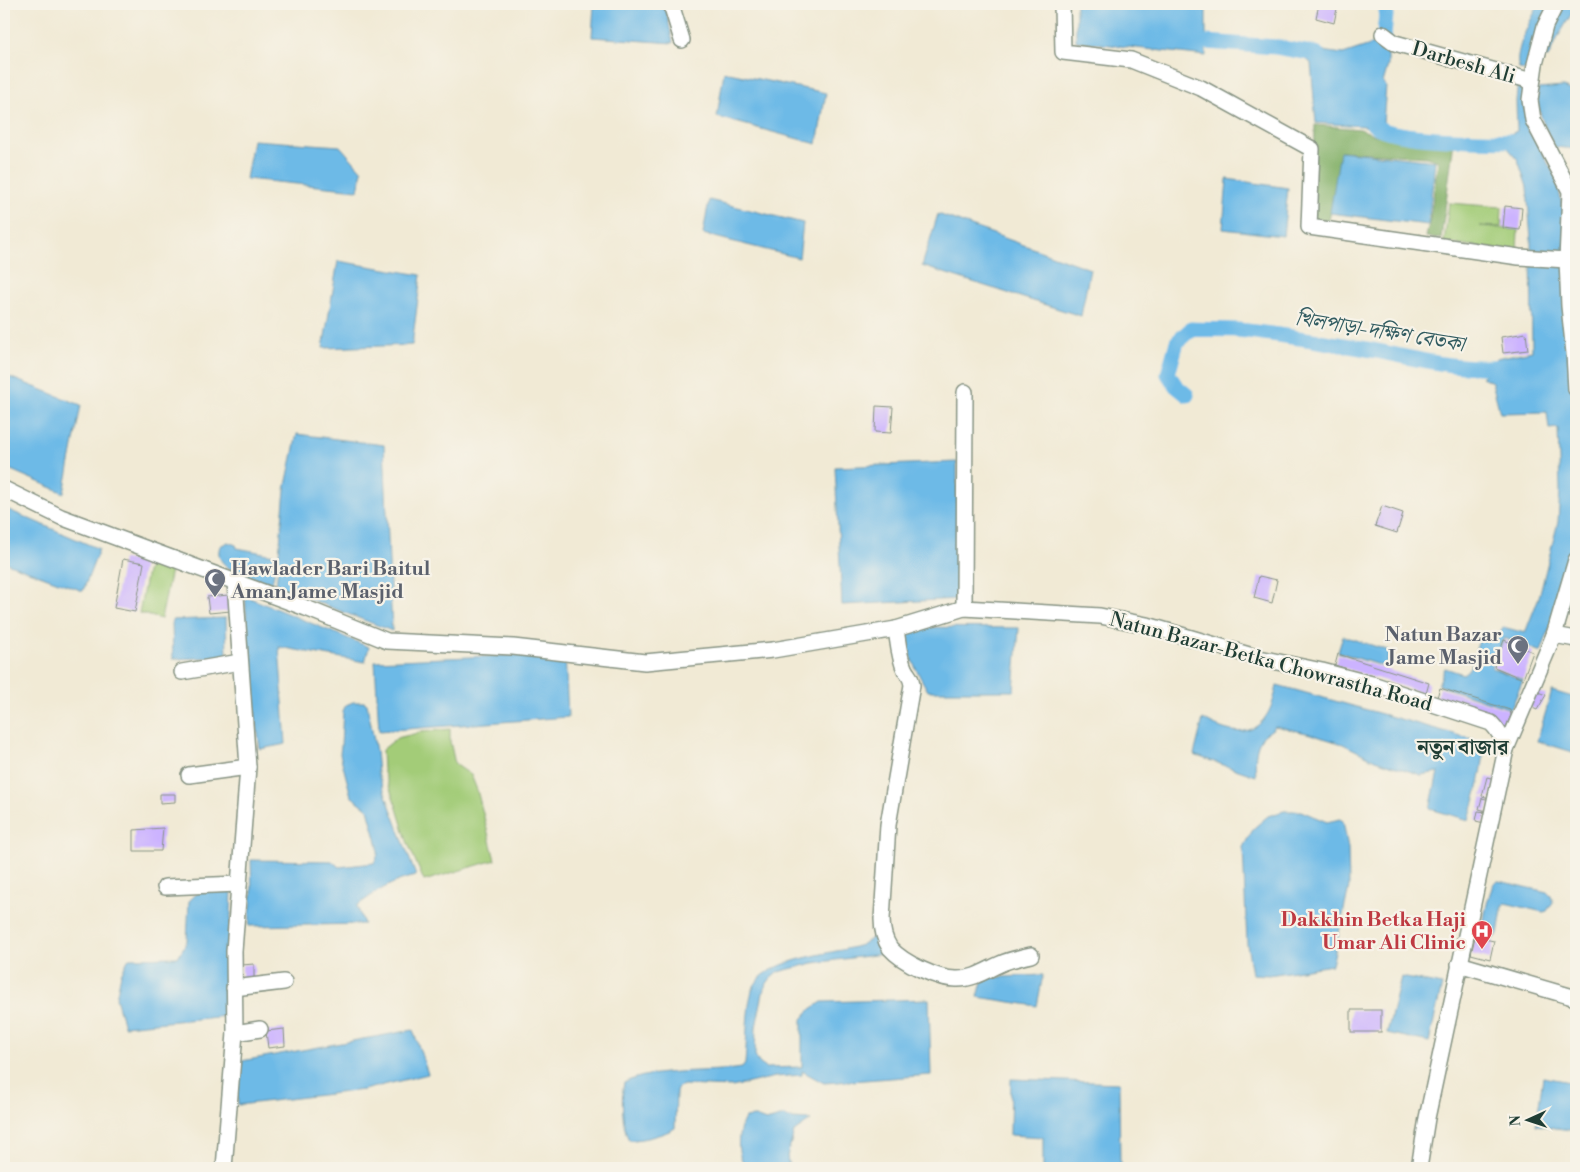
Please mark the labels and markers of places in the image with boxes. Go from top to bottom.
place label: Hawlader Bari Baitul Aman Jame Masjid [230,557,431,605]
mosque icon: Hawlader Bari Baitul Aman Jame Masjid [203,567,227,598]
place label: Natun Bazar Jame Masjid [1385,623,1502,671]
mosque icon: Natun Bazar Jame Masjid [1506,634,1530,665]
place label: Dakkhin Betka Haji Umar Ali Clinic [1281,908,1467,956]
hospital icon: Dakkhin Betka Haji Umar Ali Clinic [1470,919,1494,950]

